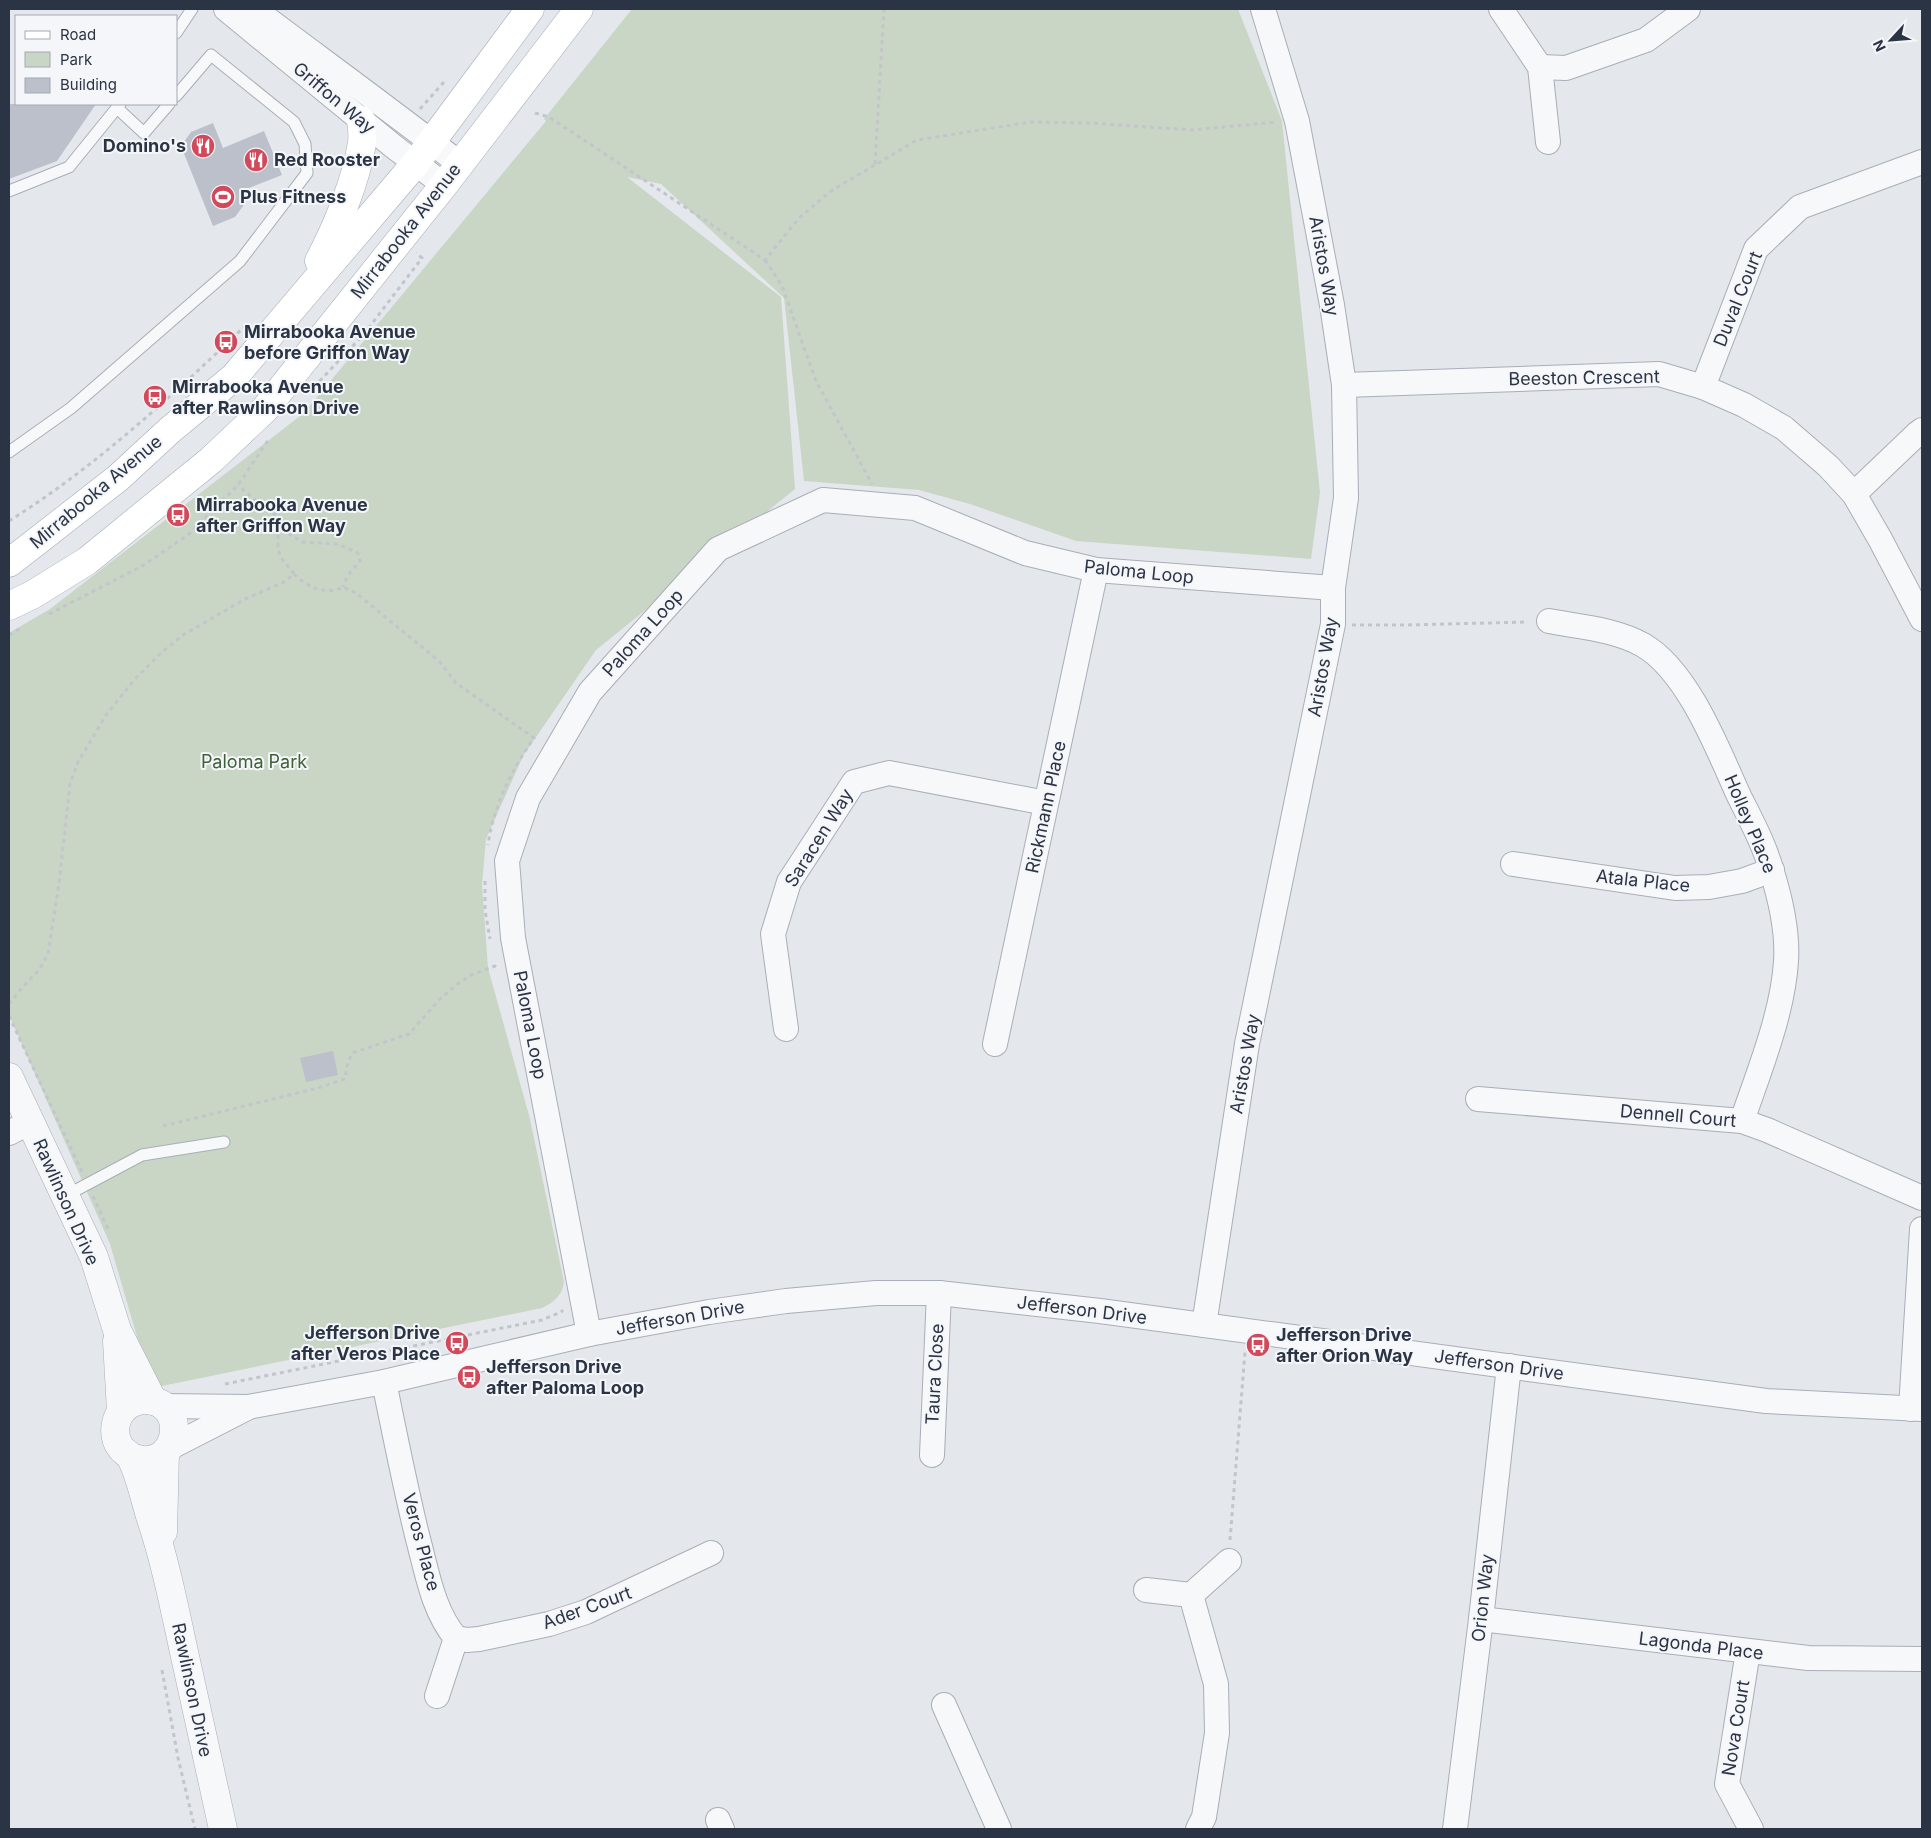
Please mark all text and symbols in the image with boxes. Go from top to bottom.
legend [15,15,178,105]
north arrow [1866,15,1916,65]
text: Road [60,25,96,44]
text: N [1869,37,1889,54]
text: Park [60,50,93,69]
street label: Griffon Way [289,57,379,138]
text: Building [60,75,117,94]
restaurant icon: Domino's [190,133,216,159]
place label: Domino's [103,135,186,156]
restaurant icon: Red Rooster [243,147,269,173]
place label: Red Rooster [274,149,380,170]
street label: Mirrabooka Avenue [346,159,465,302]
sports icon: Plus Fitness [210,184,236,210]
place label: Plus Fitness [240,186,346,207]
street label: Aristos Way [1305,214,1344,318]
street label: Duval Court [1709,248,1766,349]
place label: Mirrabooka Avenue before Griffon Way [244,321,416,363]
bus stop icon: Mirrabooka Avenue before Griffon Way [213,329,239,355]
street label: Beeston Crescent [1508,366,1660,389]
place label: Mirrabooka Avenue after Rawlinson Drive [172,376,359,418]
bus stop icon: Mirrabooka Avenue after Rawlinson Drive [142,384,168,410]
street label: Mirrabooka Avenue [26,430,166,553]
place label: Mirrabooka Avenue after Griffon Way [196,494,368,536]
bus stop icon: Mirrabooka Avenue after Griffon Way [165,502,191,528]
street label: Paloma Loop [1083,555,1195,588]
street label: Paloma Loop [598,585,687,681]
street label: Aristos Way [1303,615,1342,719]
street label: Rickmann Place [1021,739,1070,875]
park label: Paloma Park [201,751,307,772]
street label: Holley Place [1720,771,1781,876]
street label: Saracen Way [780,785,857,891]
street label: Atala Place [1595,865,1691,896]
street label: Paloma Loop [510,969,551,1081]
street label: Aristos Way [1225,1012,1264,1116]
street label: Dennell Court [1619,1100,1737,1131]
street label: Rawlinson Drive [29,1135,104,1268]
street label: Jefferson Drive [1016,1291,1148,1328]
street label: Jefferson Drive [614,1296,746,1339]
place label: Jefferson Drive after Veros Place [291,1322,440,1364]
street label: Taura Close [921,1323,948,1425]
place label: Jefferson Drive after Orion Way [1276,1324,1413,1366]
bus stop icon: Jefferson Drive after Veros Place [444,1330,470,1356]
bus stop icon: Jefferson Drive after Orion Way [1245,1332,1271,1358]
street label: Jefferson Drive [1433,1345,1565,1384]
place label: Jefferson Drive after Paloma Loop [486,1356,644,1398]
bus stop icon: Jefferson Drive after Paloma Loop [456,1364,482,1390]
street label: Veros Place [398,1491,445,1593]
street label: Orion Way [1467,1553,1498,1643]
street label: Ader Court [539,1582,634,1633]
street label: Rawlinson Drive [168,1621,217,1759]
street label: Lagonda Place [1637,1627,1765,1664]
street label: Nova Court [1718,1678,1753,1777]

